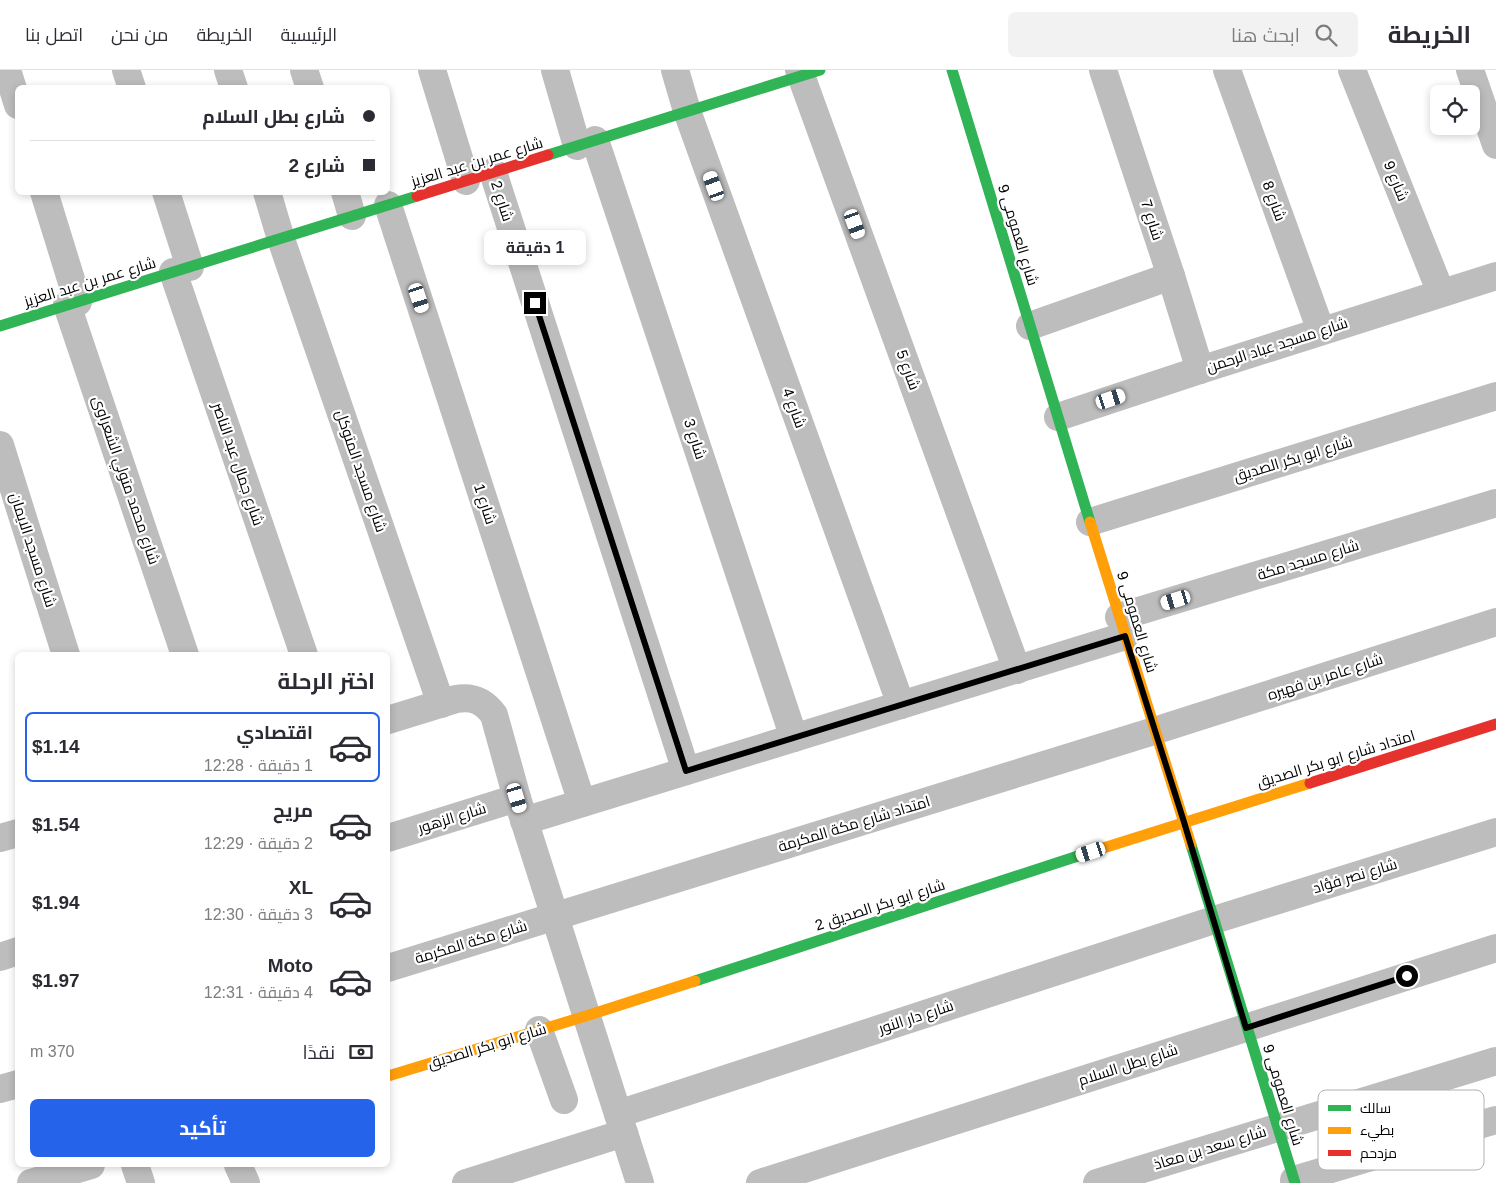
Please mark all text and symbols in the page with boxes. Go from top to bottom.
search box [1008,12,1358,57]
icon: search [1312,21,1340,49]
text: الخريطة [1388,21,1471,48]
text: اتصل بنا [25,25,83,45]
text: من نحن [111,25,168,45]
text: الخريطة [196,25,253,45]
text: الرئيسية [281,25,337,45]
text: ابحث هنا [1231,25,1300,46]
map controls [1430,85,1480,135]
button: locate [1430,85,1480,135]
text: شارع بطل السلام [202,106,345,127]
street label: شارع عمر بن عبد العزيز [408,133,546,193]
text: شارع 2 [288,155,345,176]
street label: شارع 9 [1378,158,1412,204]
car [701,169,726,203]
street label: شارع 2 [485,178,517,224]
street label: شارع 8 [1257,178,1290,224]
street label: شارع العمومى 9 [992,182,1042,288]
street label: شارع 7 [1135,197,1167,243]
car [842,207,867,241]
callout: 1 دقيقة [484,230,586,266]
text: 1 دقيقة [506,239,564,256]
street label: شارع عمر بن عبد العزيز [21,253,159,313]
car [407,281,430,315]
route end [524,292,546,314]
street label: شارع مسجد عباد الرحمن [1204,314,1351,378]
street label: شارع 5 [891,347,924,393]
street label: شارع 4 [777,385,810,431]
car [1094,387,1127,411]
street label: شارع محمد متولي الشعراوى [86,393,163,568]
street label: شارع جمال عبد الناصر [206,399,268,529]
street label: شارع مسجد المتوكل [330,407,390,535]
street label: شارع 3 [678,416,710,462]
street label: شارع ابو بكر الصديق [1232,432,1355,488]
street label: شارع 1 [468,481,500,527]
street label: شارع مسجد الايمان [4,491,60,610]
street label: شارع مسجد مكة [1255,536,1362,586]
street label: شارع العمومى 9 [1111,569,1161,675]
car [1159,588,1192,612]
street label: شارع عامر بن فهيره [1265,650,1386,706]
text: اختر الرحلة [277,669,375,694]
text: اقتصادي [237,722,313,743]
icon: car [328,725,373,770]
street label: امتداد شارع ابو بكر الصديق [1255,726,1418,794]
text: $1.14 [32,736,80,757]
text: 1 دقيقة · 12:28 [204,757,313,774]
car [505,781,528,815]
street label: امتداد شارع مكة المكرمة [776,792,933,858]
street label: شارع الزهور [415,799,489,839]
text: مريح [273,800,313,821]
icon: car [328,803,373,848]
text: $1.54 [32,814,80,835]
text: 2 دقيقة · 12:29 [204,835,313,852]
car [1074,840,1107,864]
street label: شارع نصر فؤاد [1311,855,1400,899]
street label: شارع ابو بكر الصديق 2 [813,875,948,936]
text: XL [289,877,313,898]
icon: car [328,881,373,926]
text: $1.94 [32,892,80,913]
text: 3 دقيقة · 12:30 [204,906,313,923]
street label: شارع مكة المكرمة [413,916,530,970]
text: Moto [268,955,313,976]
icon: car [328,959,373,1004]
route start [1396,965,1418,987]
text: $1.97 [32,970,80,991]
text: 4 دقيقة · 12:31 [204,984,313,1001]
street label: شارع دار النور [875,996,956,1040]
street label: شارع ابو بكر الصديق [426,1019,549,1075]
icon: cash [347,1038,375,1066]
street label: شارع بطل السلام [1076,1040,1181,1091]
text: نقدًا [303,1042,335,1063]
street label: شارع العمومى 9 [1257,1042,1307,1148]
text: 370 m [30,1043,74,1060]
legend [1318,1090,1484,1170]
button: تأكيد [30,1099,375,1157]
text: سالك [1360,1100,1391,1116]
street label: شارع سعد بن معاذ [1151,1122,1269,1176]
text: بطيء [1360,1122,1394,1142]
text: مزدحم [1360,1145,1397,1163]

